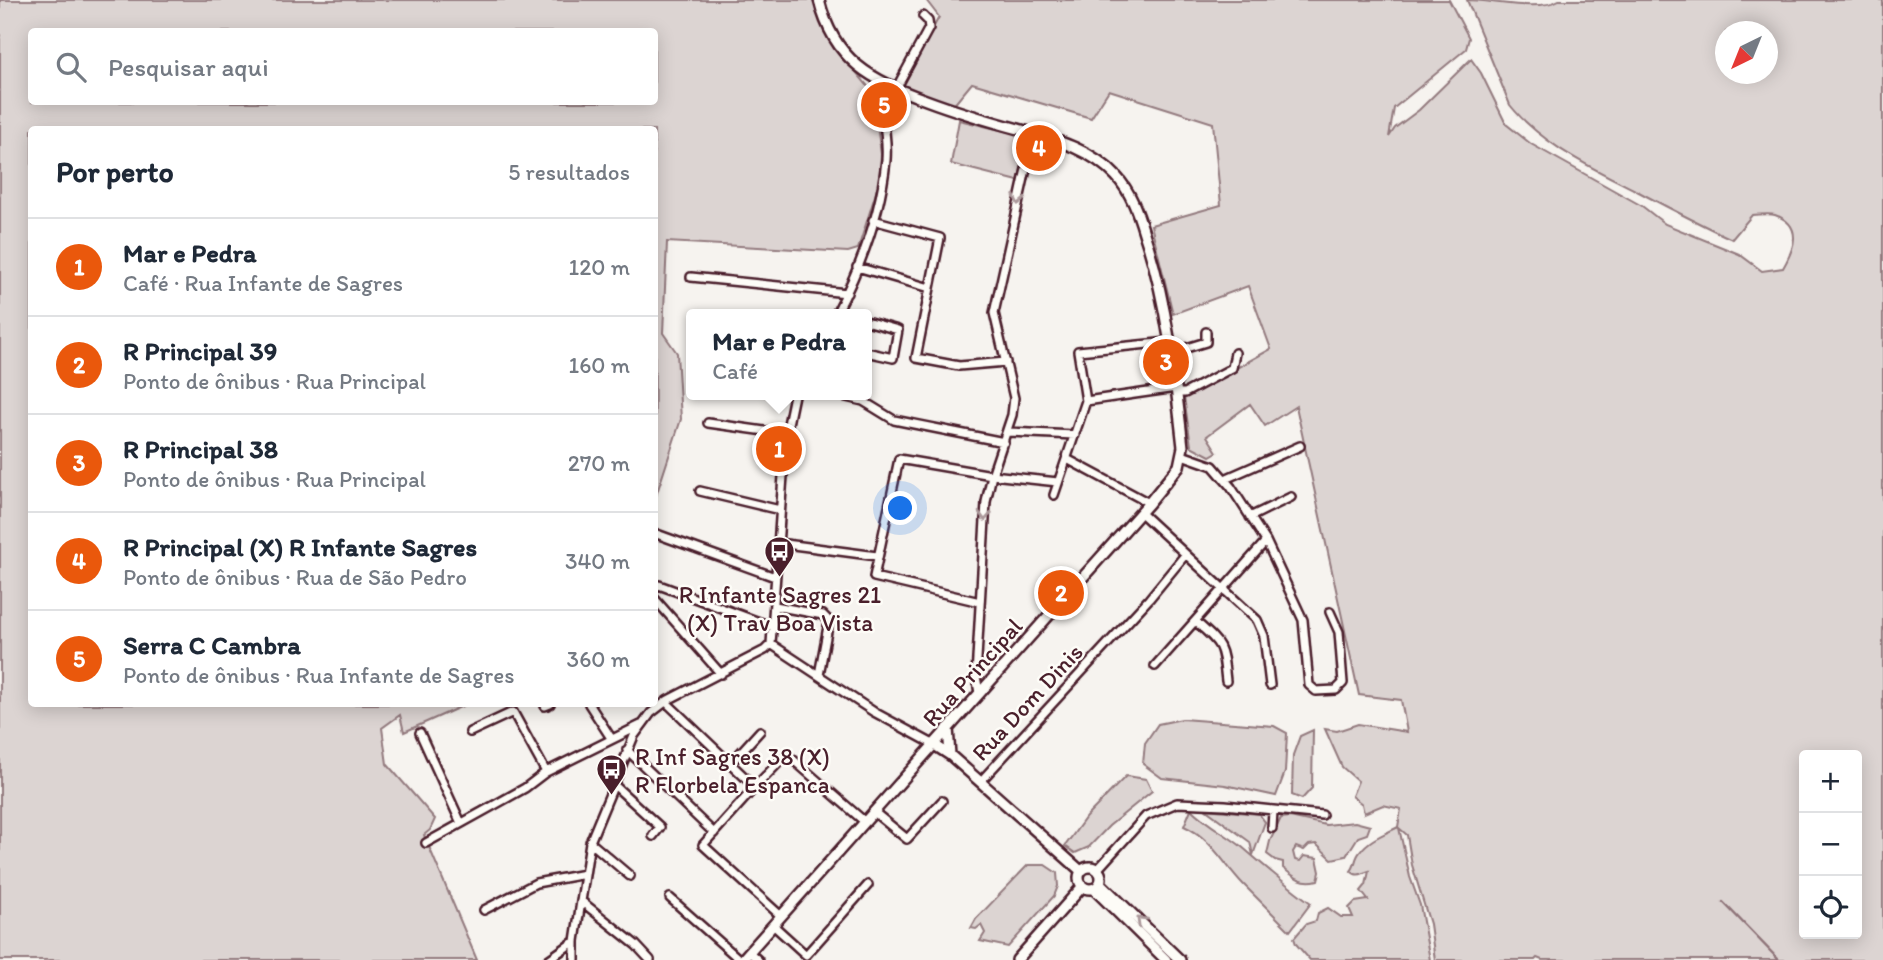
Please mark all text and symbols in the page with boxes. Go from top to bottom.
north arrow [1715,21,1778,84]
search box [28,28,658,105]
icon: search [52,48,90,86]
text: Pesquisar aqui [108,51,269,83]
pin: 5 [861,79,907,131]
pin: 4 [1016,122,1062,174]
text: Por perto [56,153,174,190]
text: 5 resultados [508,158,630,186]
one-way arrow [1013,194,1027,206]
text: Mar e Pedra [123,237,257,269]
text: 1 [74,253,84,281]
text: 120 m [569,253,630,281]
text: Café · Rua Infante de Sagres [123,269,403,297]
popup [686,309,872,400]
text: Mar e Pedra [712,325,846,357]
text: R Principal 39 [123,335,277,367]
pin: 3 [1143,336,1189,388]
text: 2 [73,351,85,379]
text: 160 m [568,351,630,379]
text: Café [712,357,758,385]
text: Ponto de ônibus · Rua Principal [123,367,426,395]
pin: 1 [756,423,802,475]
text: R Principal 38 [123,433,278,465]
text: 3 [73,449,85,477]
text: 270 m [568,449,630,477]
text: Ponto de ônibus · Rua Principal [123,465,426,493]
your location [883,491,917,525]
one-way arrow [978,511,993,522]
text: R Principal (X) R Infante Sagres [123,531,477,563]
bus stop icon: R Infante Sagres 21 (X) Trav Boa Vista [763,535,797,579]
text: 4 [72,547,86,575]
text: 340 m [565,547,630,575]
text: Ponto de ônibus · Rua de São Pedro [123,563,467,591]
pin: 2 [1038,567,1084,619]
place label: R Infante Sagres 21 (X) Trav Boa Vista [679,580,881,637]
street label: Rua Principal [916,612,1028,732]
text: Serra C Cambra [123,629,301,661]
street label: Rua Dom Dinis [965,637,1089,767]
text: 5 [73,645,85,673]
text: 360 m [567,645,630,673]
text: Ponto de ônibus · Rua Infante de Sagres [123,661,514,689]
place label: R Inf Sagres 38 (X) R Florbela Espanca [635,742,830,799]
map controls [1799,750,1862,939]
button: + [1799,750,1862,813]
bus stop icon: R Inf Sagres 38 (X) R Florbela Espanca [595,753,629,797]
button: − [1799,813,1862,876]
button: locate [1799,876,1862,939]
one-way arrow [1136,916,1149,929]

